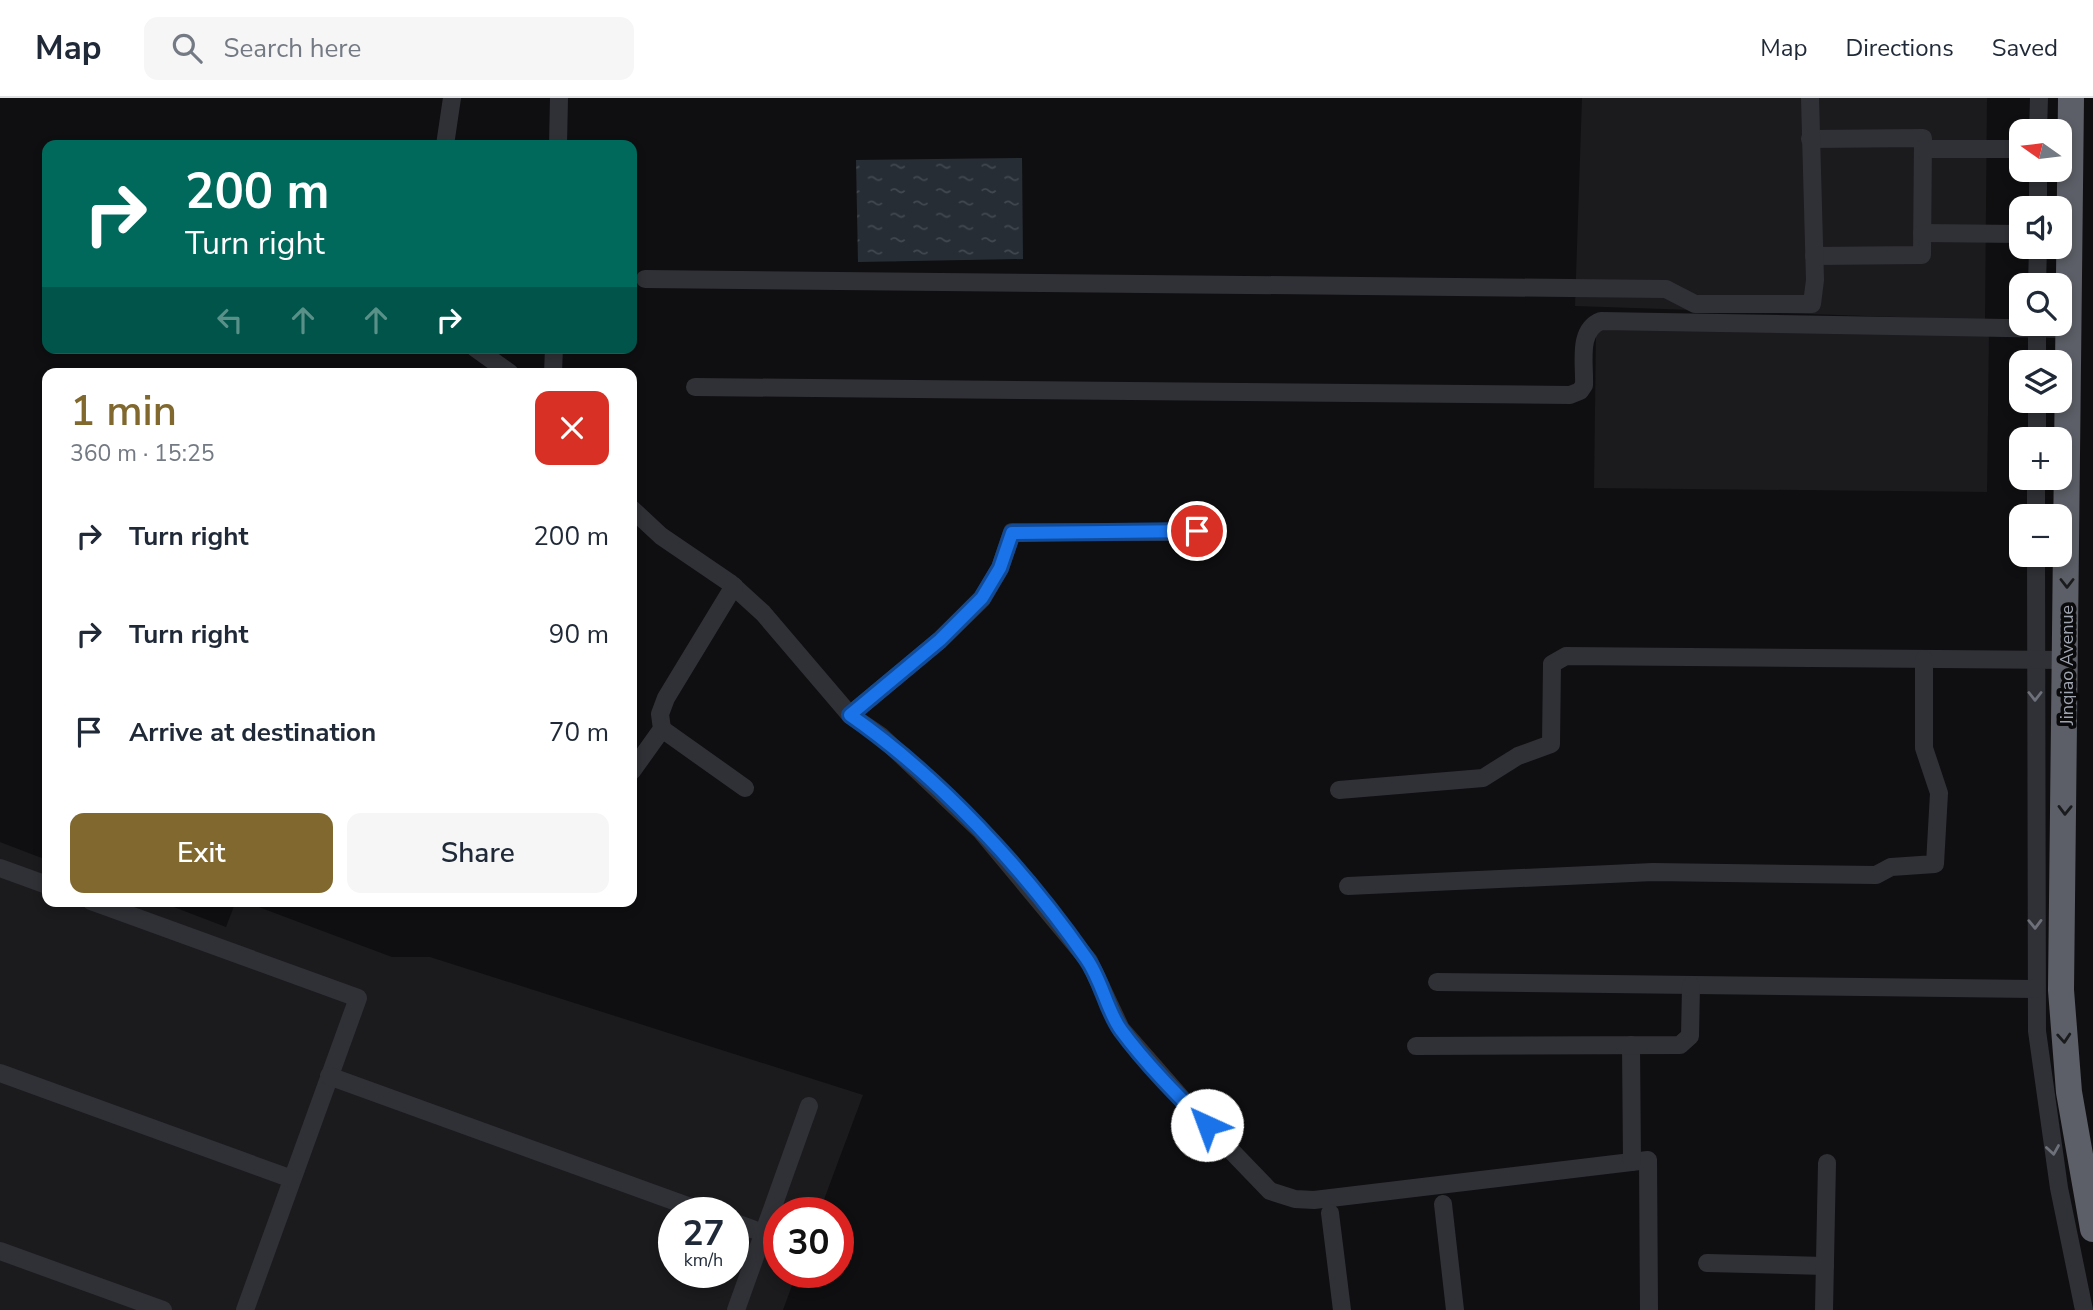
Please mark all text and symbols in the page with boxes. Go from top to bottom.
search box [144,17,634,80]
text: Map [35,26,102,71]
icon: search [168,29,206,67]
text: Search here [224,31,361,66]
text: Map [1760,32,1807,64]
text: Directions [1845,32,1954,64]
text: Saved [1992,32,2058,64]
north arrow [2009,119,2072,182]
map controls [2009,119,2072,567]
text: 200 m [185,158,329,225]
icon: right [70,168,161,259]
button: sound [2009,196,2072,259]
text: Turn right [185,222,325,265]
button: search [2009,273,2072,336]
icon: left [211,301,249,339]
icon: ahead [284,301,322,339]
icon: ahead [357,301,395,339]
icon: right [430,301,468,339]
button: layers [2009,350,2072,413]
text: 1 min [70,383,177,440]
button: close [535,391,609,465]
button: + [2009,427,2072,490]
text: 360 m · 15:25 [70,438,215,469]
pin [1167,501,1227,561]
button: − [2009,504,2072,567]
icon: arrive [1178,512,1216,550]
icon: right [70,517,108,555]
text: Turn right [129,519,248,554]
text: 200 m [533,519,609,554]
one-way arrow [2059,578,2075,588]
street label: Jinqiao Avenue [2055,605,2079,726]
icon: right [70,615,108,653]
text: Turn right [129,617,248,652]
text: 90 m [549,617,609,652]
one-way arrow [2027,692,2043,702]
icon: arrive [70,713,108,751]
text: Arrive at destination [129,715,376,750]
text: 70 m [549,715,609,750]
one-way arrow [2057,805,2073,816]
button: Exit [70,813,333,893]
button: Share [347,813,609,893]
one-way arrow [2027,919,2043,930]
one-way arrow [2056,1032,2071,1043]
position arrow [1170,1088,1244,1162]
one-way arrow [2045,1144,2060,1156]
speed limit sign: 30 [763,1197,854,1288]
text: 27 [682,1210,725,1257]
text: km/h [684,1248,723,1272]

